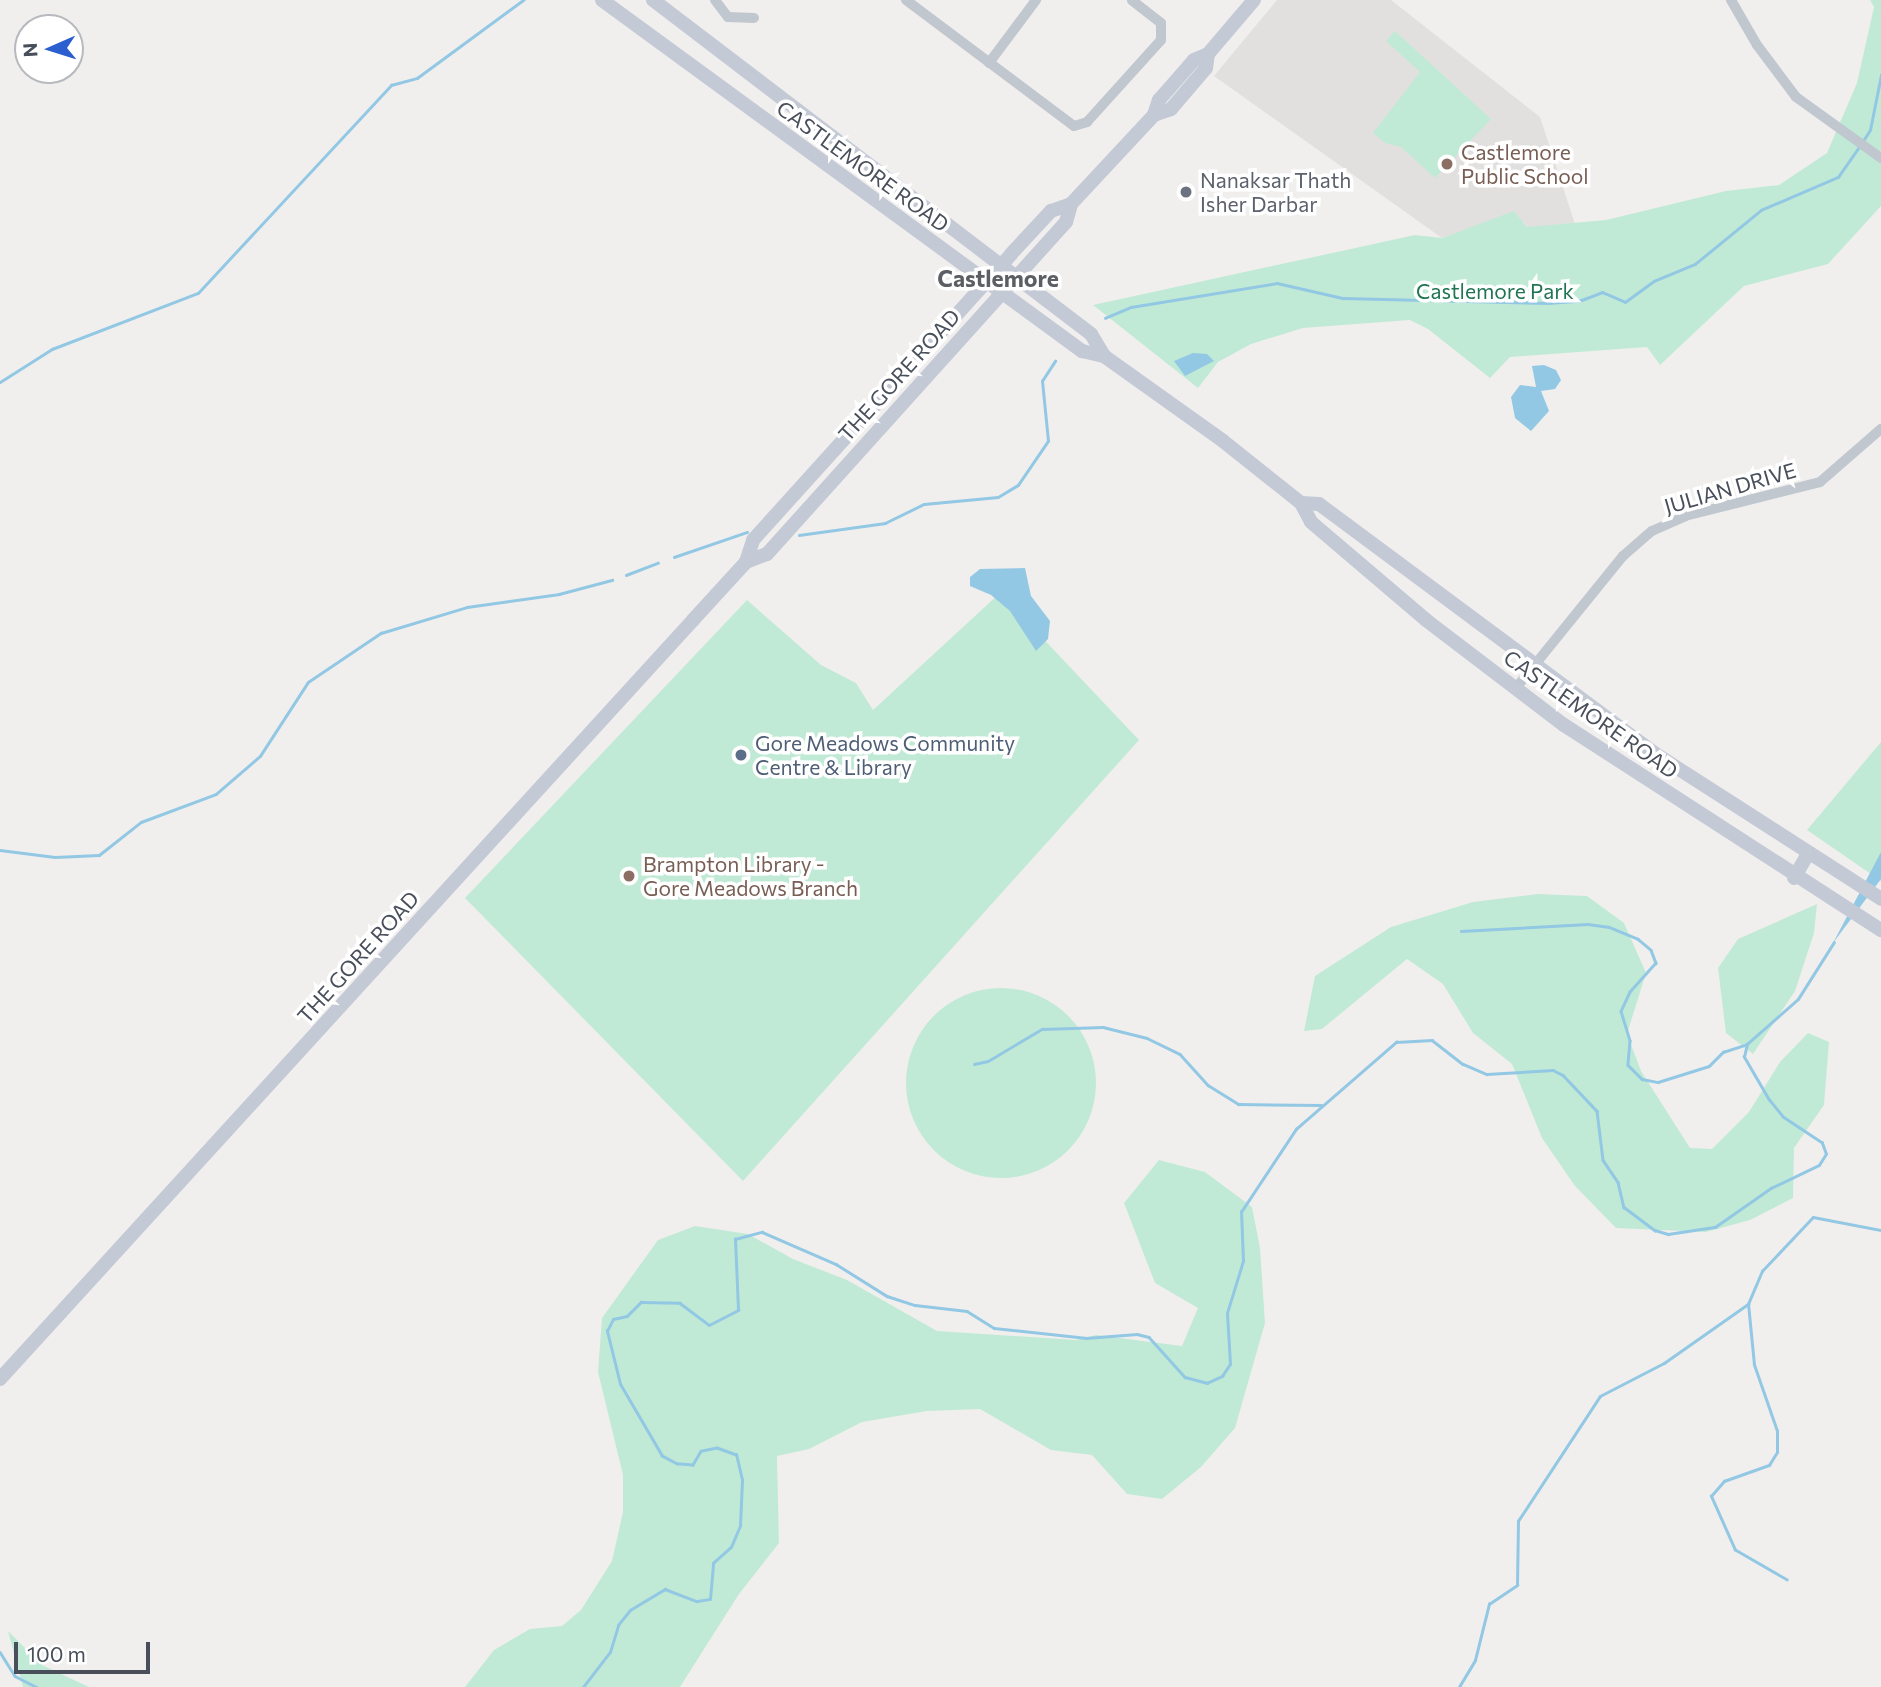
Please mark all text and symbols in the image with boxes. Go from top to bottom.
north arrow [14,14,84,84]
text: N [18,42,41,58]
street label: CASTLEMORE ROAD [772,95,954,237]
place label: Castlemore Public School [1461,139,1589,189]
marker: Castlemore Public School [1439,156,1455,172]
place label: Nanaksar Thath Isher Darbar [1200,167,1351,217]
marker: Nanaksar Thath Isher Darbar [1178,184,1194,200]
district label: Castlemore [937,264,1059,292]
park label: Castlemore Park [1416,278,1574,304]
street label: THE GORE ROAD [833,304,965,446]
street label: JULIAN DRIVE [1661,457,1799,519]
street label: CASTLEMORE ROAD [1499,644,1683,784]
place label: Gore Meadows Community Centre & Library [755,730,1015,780]
marker: Gore Meadows Community Centre & Library [733,747,749,763]
place label: Brampton Library - Gore Meadows Branch [643,851,858,901]
marker: Brampton Library - Gore Meadows Branch [621,868,637,884]
street label: THE GORE ROAD [292,886,424,1028]
scale bar [18,1628,154,1672]
text: 100 m [27,1641,86,1666]

